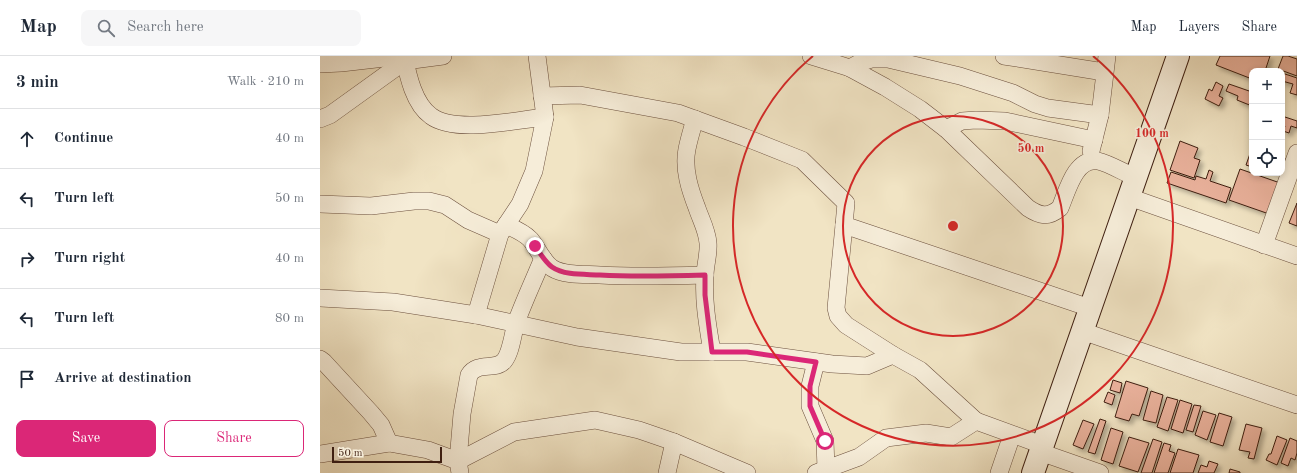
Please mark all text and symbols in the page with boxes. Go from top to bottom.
search box [81,10,361,46]
icon: search [95,17,117,39]
text: Map [20,18,57,37]
text: Search here [127,20,204,35]
text: Map [1131,20,1157,34]
text: Layers [1179,20,1220,34]
text: Share [1242,20,1277,34]
map controls [1249,68,1285,176]
button: + [1249,68,1285,104]
text: 3 min [16,74,59,91]
text: Walk · 210 m [227,75,304,88]
button: − [1249,104,1285,140]
icon: ahead [16,128,38,150]
text: 100 m [1135,128,1169,140]
text: Continue [54,131,113,146]
text: 40 m [275,132,304,145]
button: locate [1249,140,1285,176]
text: 50 m [1018,142,1045,155]
icon: left [16,188,38,210]
text: Turn left [54,191,114,206]
text: 50 m [275,192,304,205]
centre of rings [946,219,960,233]
route end [526,237,544,255]
icon: right [16,248,38,270]
text: Turn right [54,251,125,266]
text: 40 m [275,252,304,265]
icon: left [16,308,38,330]
text: Turn left [54,311,114,326]
text: 80 m [275,312,304,325]
icon: arrive [16,368,38,390]
text: Arrive at destination [54,371,192,386]
button: Save [16,420,156,457]
button: Share [164,420,304,457]
route start [816,432,834,450]
scale bar [332,445,442,464]
text: 50 m [338,448,363,459]

